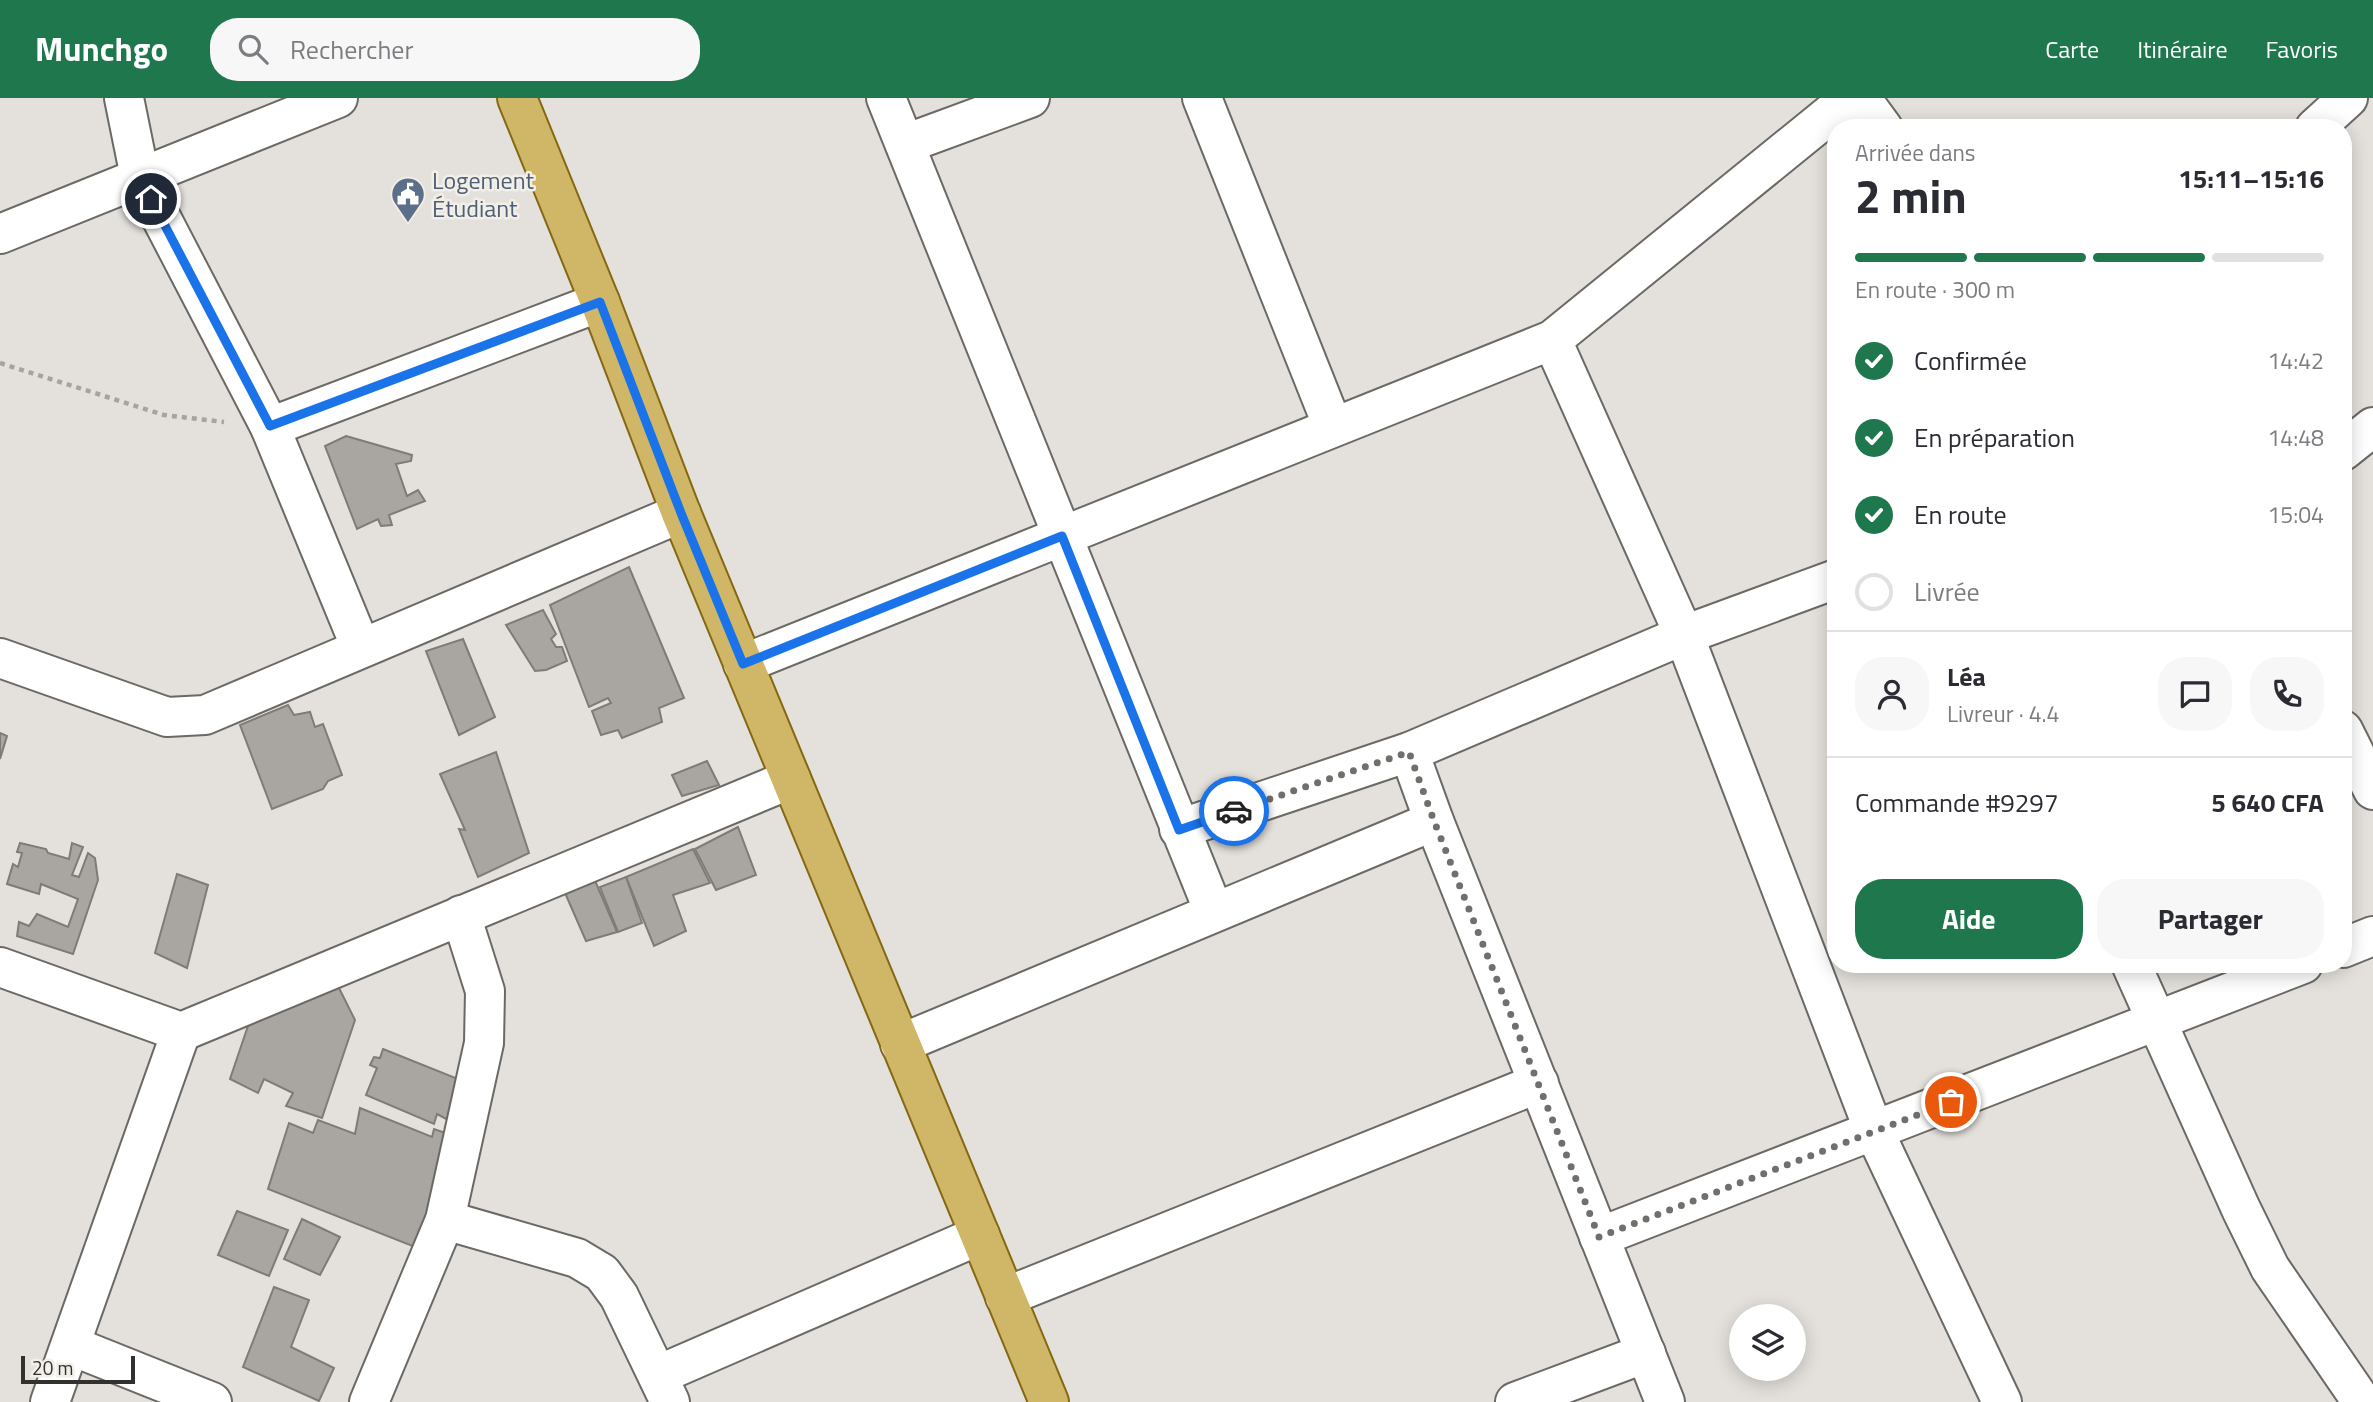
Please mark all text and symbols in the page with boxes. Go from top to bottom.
search box [210,18,700,81]
text: Munchgo [35,24,168,74]
icon: search [234,30,272,68]
text: Rechercher [290,30,413,69]
text: Carte [2045,31,2099,67]
text: Itinéraire [2137,31,2228,67]
text: Favoris [2266,31,2338,67]
text: Arrivée dans [1855,135,1976,170]
text: 15:11–15:16 [2178,159,2324,198]
text: 2 min [1855,161,1967,231]
place label: Logement Étudiant [432,162,535,226]
pin [121,169,181,229]
public building icon: Logement Étudiant [389,175,427,224]
icon: home [132,180,170,218]
text: En route · 300 m [1855,272,2015,307]
text: Confirmée [1914,341,2027,380]
icon: check [1855,342,1893,380]
text: 14:42 [2267,343,2324,378]
text: En préparation [1914,418,2075,457]
icon: check [1855,419,1893,457]
text: 14:48 [2267,420,2324,455]
text: En route [1914,495,2007,534]
icon: check [1855,496,1893,534]
text: 15:04 [2267,497,2324,532]
text: Livrée [1914,572,1980,611]
button: person [1855,657,1929,731]
text: Léa [1947,657,1986,696]
button: chat [2158,657,2232,731]
button: phone [2250,657,2324,731]
text: Livreur · 4.4 [1947,696,2059,731]
courier [1199,776,1269,846]
text: Commande #9297 [1855,783,2058,822]
text: 5 640 CFA [2211,783,2324,822]
icon: car [1215,792,1253,830]
button: Aide [1855,879,2083,959]
button: Partager [2097,879,2324,959]
pin [1921,1072,1981,1132]
icon: bag [1932,1083,1970,1121]
map controls [1729,1304,1806,1381]
button: layers [1729,1304,1806,1381]
scale bar [21,1353,135,1385]
text: 20 m [32,1353,73,1382]

